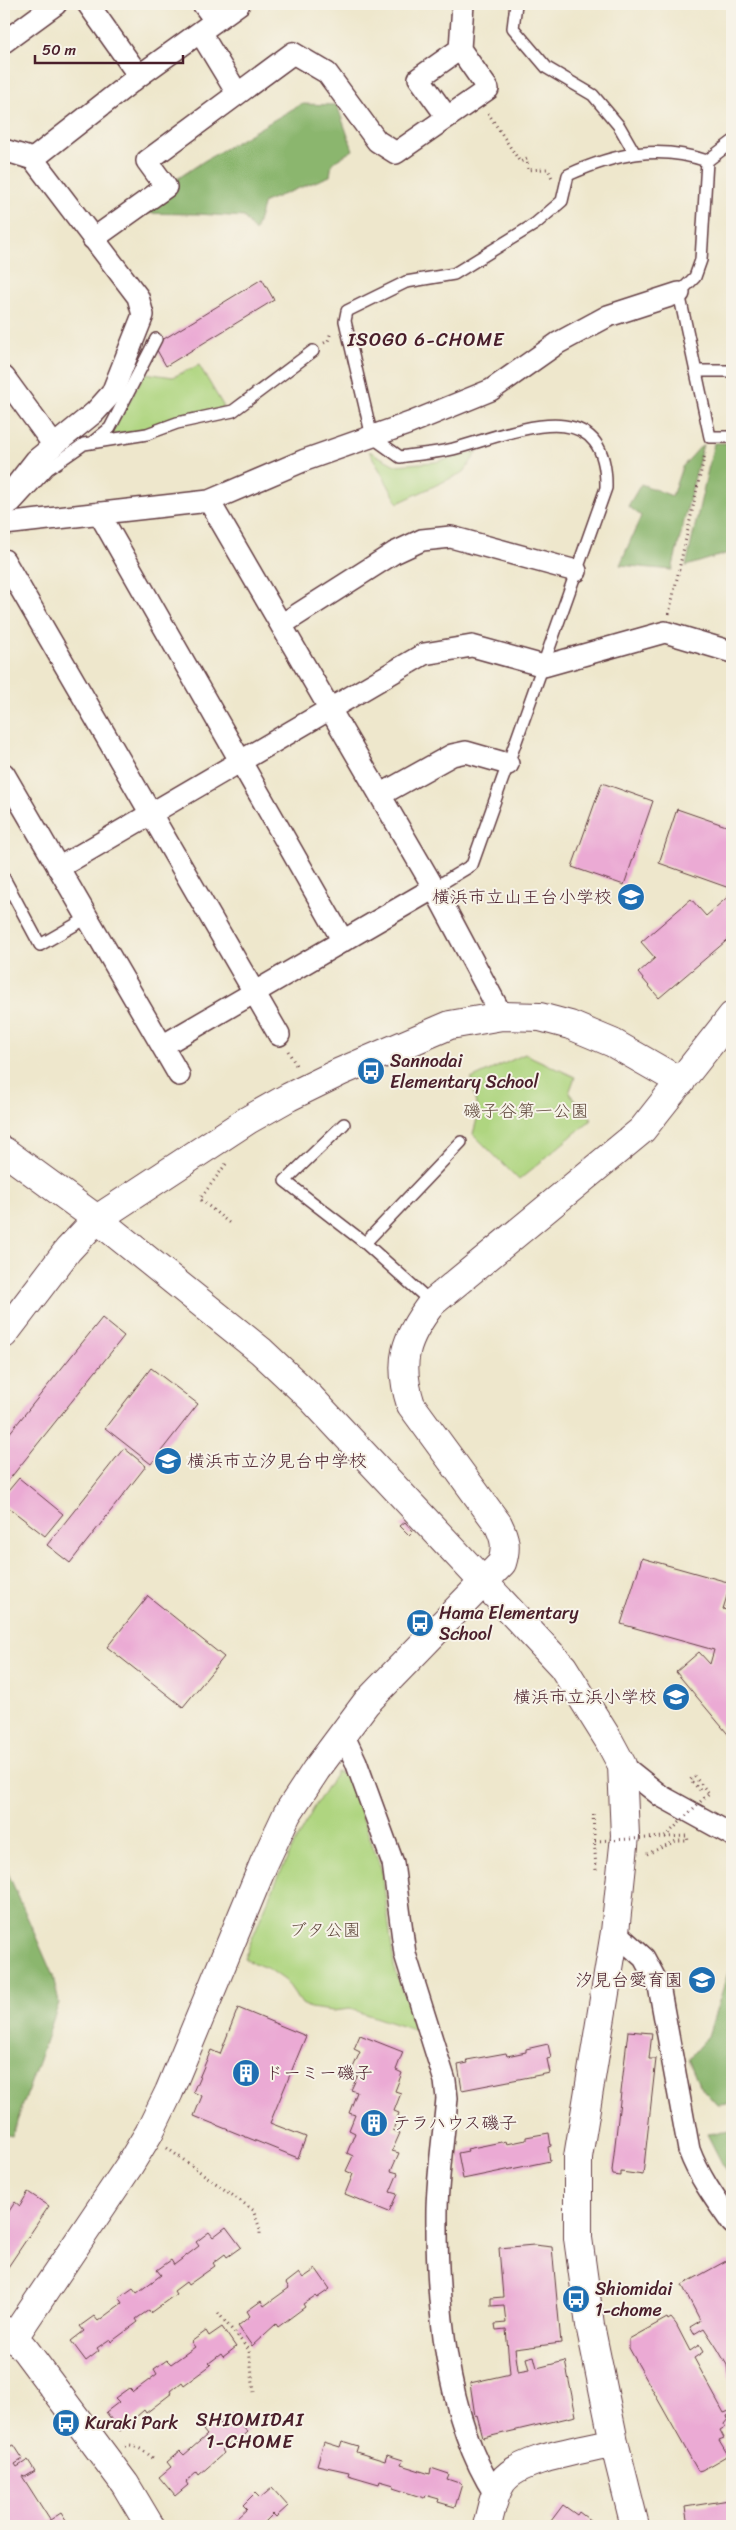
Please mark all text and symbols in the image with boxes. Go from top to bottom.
scale bar [35,32,182,64]
text: 50 m [42,37,77,63]
district label: ISOGO 6-CHOME [346,323,505,356]
place label: 横浜市立山王台小学校 [432,881,612,913]
school or university icon: 横浜市立山王台小学校 [616,882,646,912]
place label: Sannodai Elementary School [390,1045,539,1098]
bus stop icon: Sannodai Elementary School [356,1056,386,1086]
park label: 磯子谷第一公園 [463,1095,589,1127]
place label: 横浜市立汐見台中学校 [187,1445,367,1477]
school or university icon: 横浜市立汐見台中学校 [153,1446,183,1476]
place label: Hama Elementary School [439,1597,579,1650]
bus stop icon: Hama Elementary School [405,1608,435,1638]
place label: 横浜市立浜小学校 [513,1681,657,1713]
school or university icon: 横浜市立浜小学校 [661,1682,691,1712]
park label: ブタ公園 [289,1914,361,1946]
place label: 汐見台愛育園 [575,1964,683,1996]
school or university icon: 汐見台愛育園 [687,1965,717,1995]
place label: ドーミー磯子 [265,2057,373,2089]
building icon: ドーミー磯子 [231,2058,261,2088]
place label: テラハウス磯子 [393,2107,517,2139]
building icon: テラハウス磯子 [359,2108,389,2138]
place label: Shiomidai 1-chome [595,2273,673,2326]
bus stop icon: Shiomidai 1-chome [561,2284,591,2314]
district label: SHIOMIDAI 1-CHOME [196,2403,305,2458]
place label: Kuraki Park [85,2407,179,2439]
bus stop icon: Kuraki Park [51,2408,81,2438]

